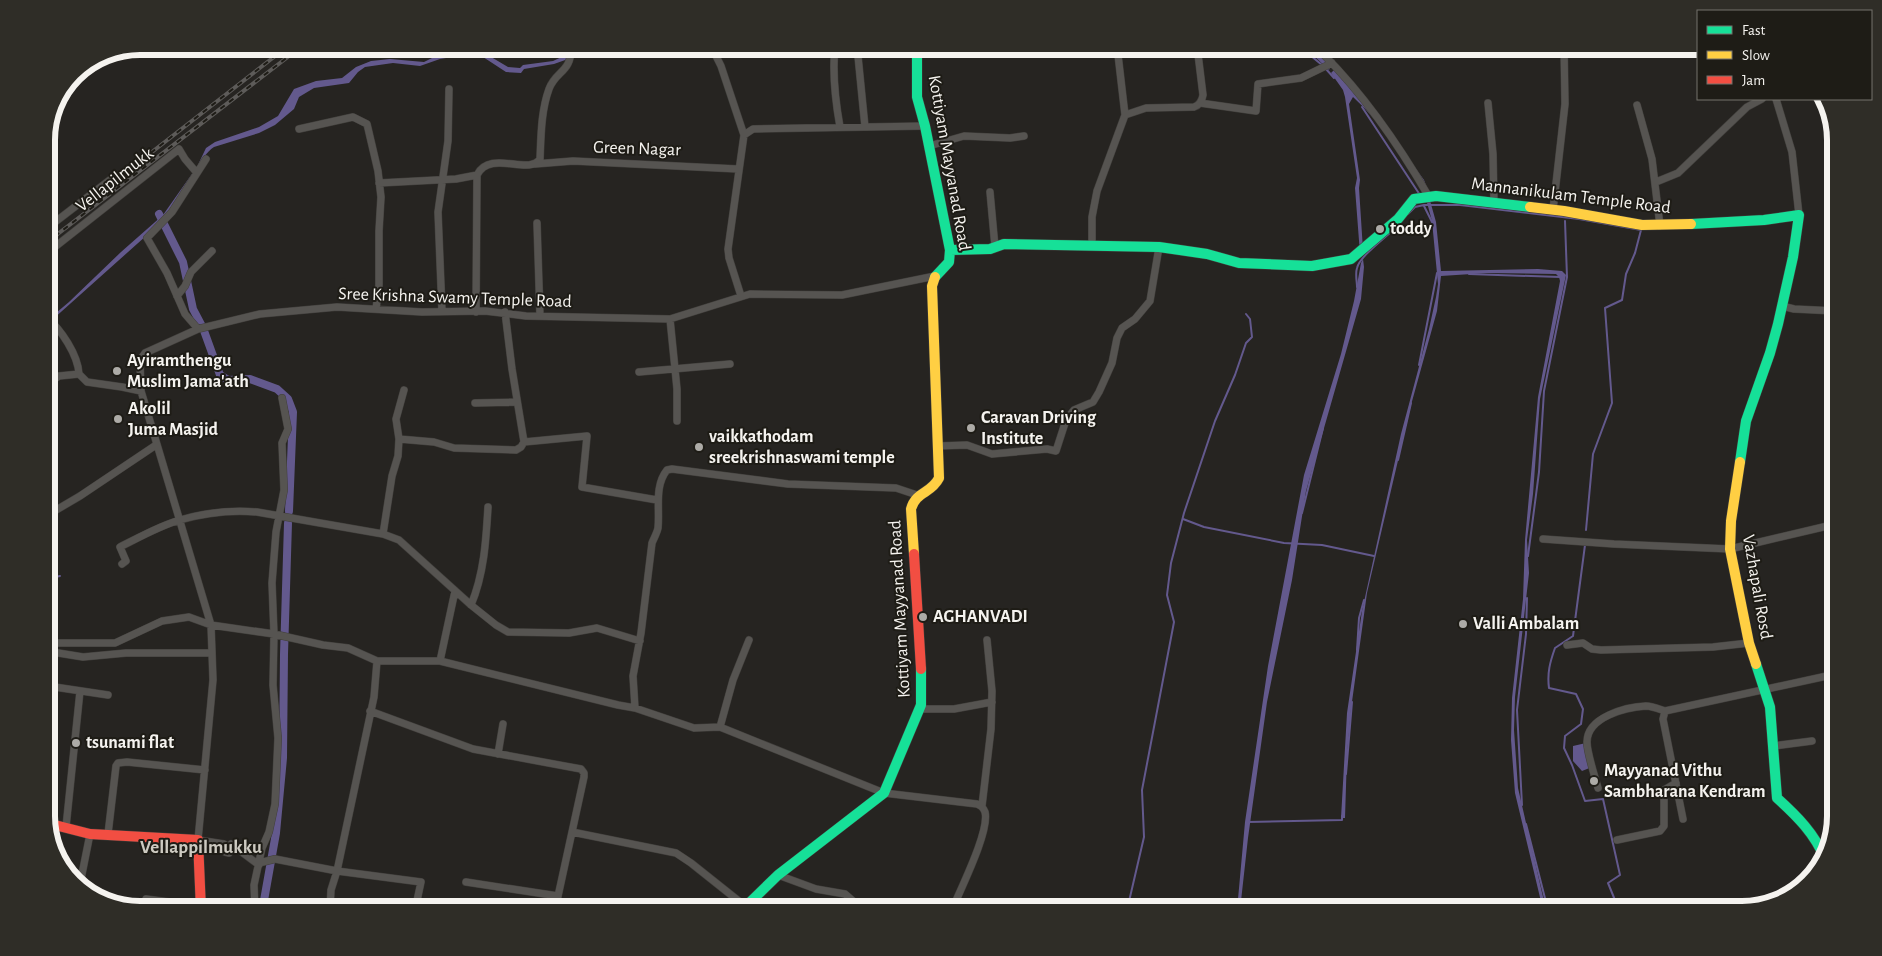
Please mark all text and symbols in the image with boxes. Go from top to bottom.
legend [1697,10,1872,100]
text: Fast [1742,23,1766,38]
text: Slow [1742,48,1770,63]
text: Jam [1742,73,1765,88]
street label: Kottiyam Mayyanad Road [925,74,973,252]
street label: Green Nagar [593,138,681,160]
street label: Vellapilmukk [73,144,158,216]
street label: Mannanikulam Temple Road [1470,175,1672,217]
place label: toddy [1390,220,1433,238]
marker: toddy [1374,223,1386,235]
street label: Sree Krishna Swamy Temple Road [338,285,572,311]
place label: Ayiramthengu Muslim Jama'ath [127,352,249,391]
marker: Ayiramthengu Muslim Jama'ath [111,365,123,377]
place label: Akolil Juma Masjid [128,400,219,439]
place label: Caravan Driving Institute [981,409,1097,448]
marker: Akolil Juma Masjid [112,413,124,425]
marker: Caravan Driving Institute [965,422,977,434]
place label: vaikkathodam sreekrishnaswami temple [709,428,895,467]
marker: vaikkathodam sreekrishnaswami temple [693,441,705,453]
street label: Kottiyam Mayyanad Road [886,520,914,698]
street label: Vazhapali Rosd [1739,533,1775,641]
place label: AGHANVADI [933,608,1028,626]
marker: AGHANVADI [917,611,929,623]
place label: Valli Ambalam [1473,615,1579,633]
marker: Valli Ambalam [1457,618,1469,630]
place label: tsunami flat [86,734,174,752]
marker: tsunami flat [70,737,82,749]
place label: Mayyanad Vithu Sambharana Kendram [1604,762,1766,801]
marker: Mayyanad Vithu Sambharana Kendram [1588,775,1600,787]
district label: Vellappilmukku [140,838,262,857]

